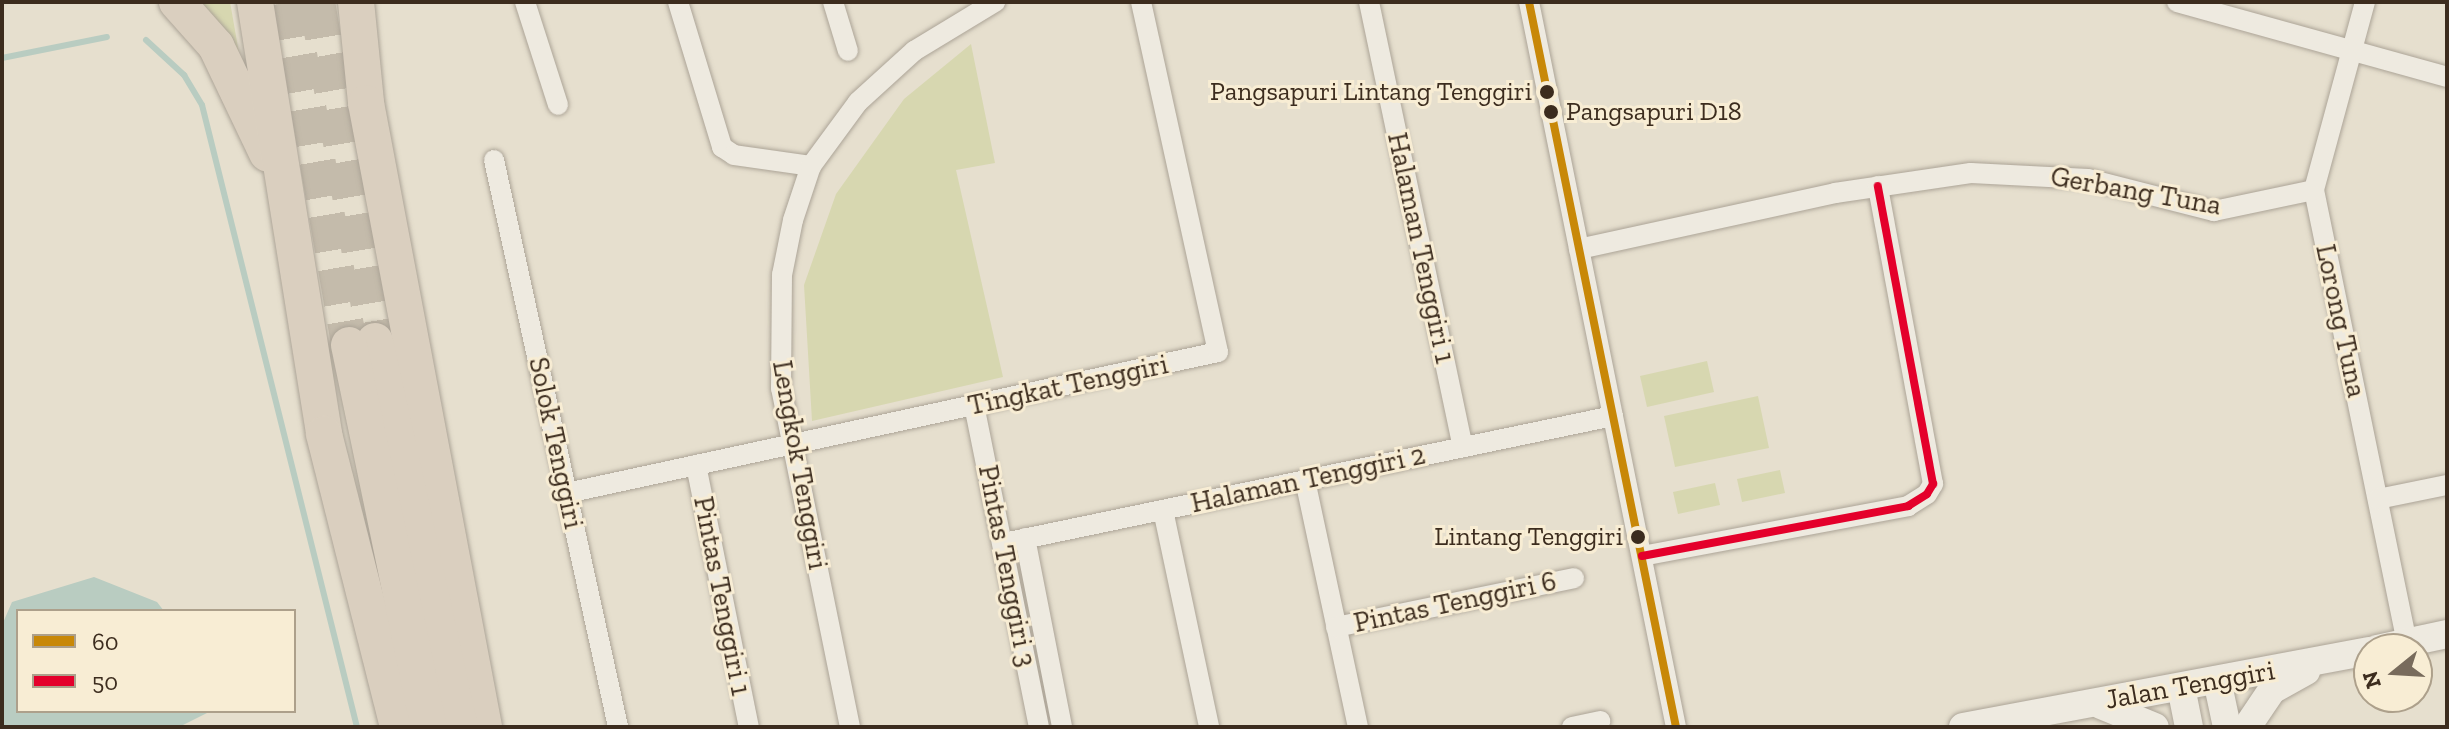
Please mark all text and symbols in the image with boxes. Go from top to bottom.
place label: Pangsapuri Lintang Tenggiri [1209,76,1532,108]
marker: Pangsapuri Lintang Tenggiri [1539,84,1555,100]
place label: Pangsapuri D18 [1566,96,1742,128]
marker: Pangsapuri D18 [1543,104,1559,120]
street label: Halaman Tenggiri 1 [1380,129,1462,367]
street label: Gerbang Tuna [2048,159,2224,223]
street label: Lorong Tuna [2308,241,2374,401]
street label: Tingkat Tenggiri [965,347,1171,423]
street label: Solok Tenggiri [521,354,591,532]
street label: Lengkok Tenggiri [765,358,835,572]
street label: Halaman Tenggiri 2 [1188,438,1428,520]
street label: Pintas Tenggiri 3 [971,462,1043,670]
street label: Pintas Tenggiri 1 [686,493,758,699]
place label: Lintang Tenggiri [1434,521,1623,553]
marker: Lintang Tenggiri [1630,529,1646,545]
street label: Pintas Tenggiri 6 [1350,564,1560,640]
legend [16,609,296,713]
text: 60 [92,627,119,656]
north arrow [2353,633,2433,713]
street label: Jalan Tenggiri [2102,654,2278,716]
text: 50 [92,667,118,696]
text: N [2356,668,2387,692]

